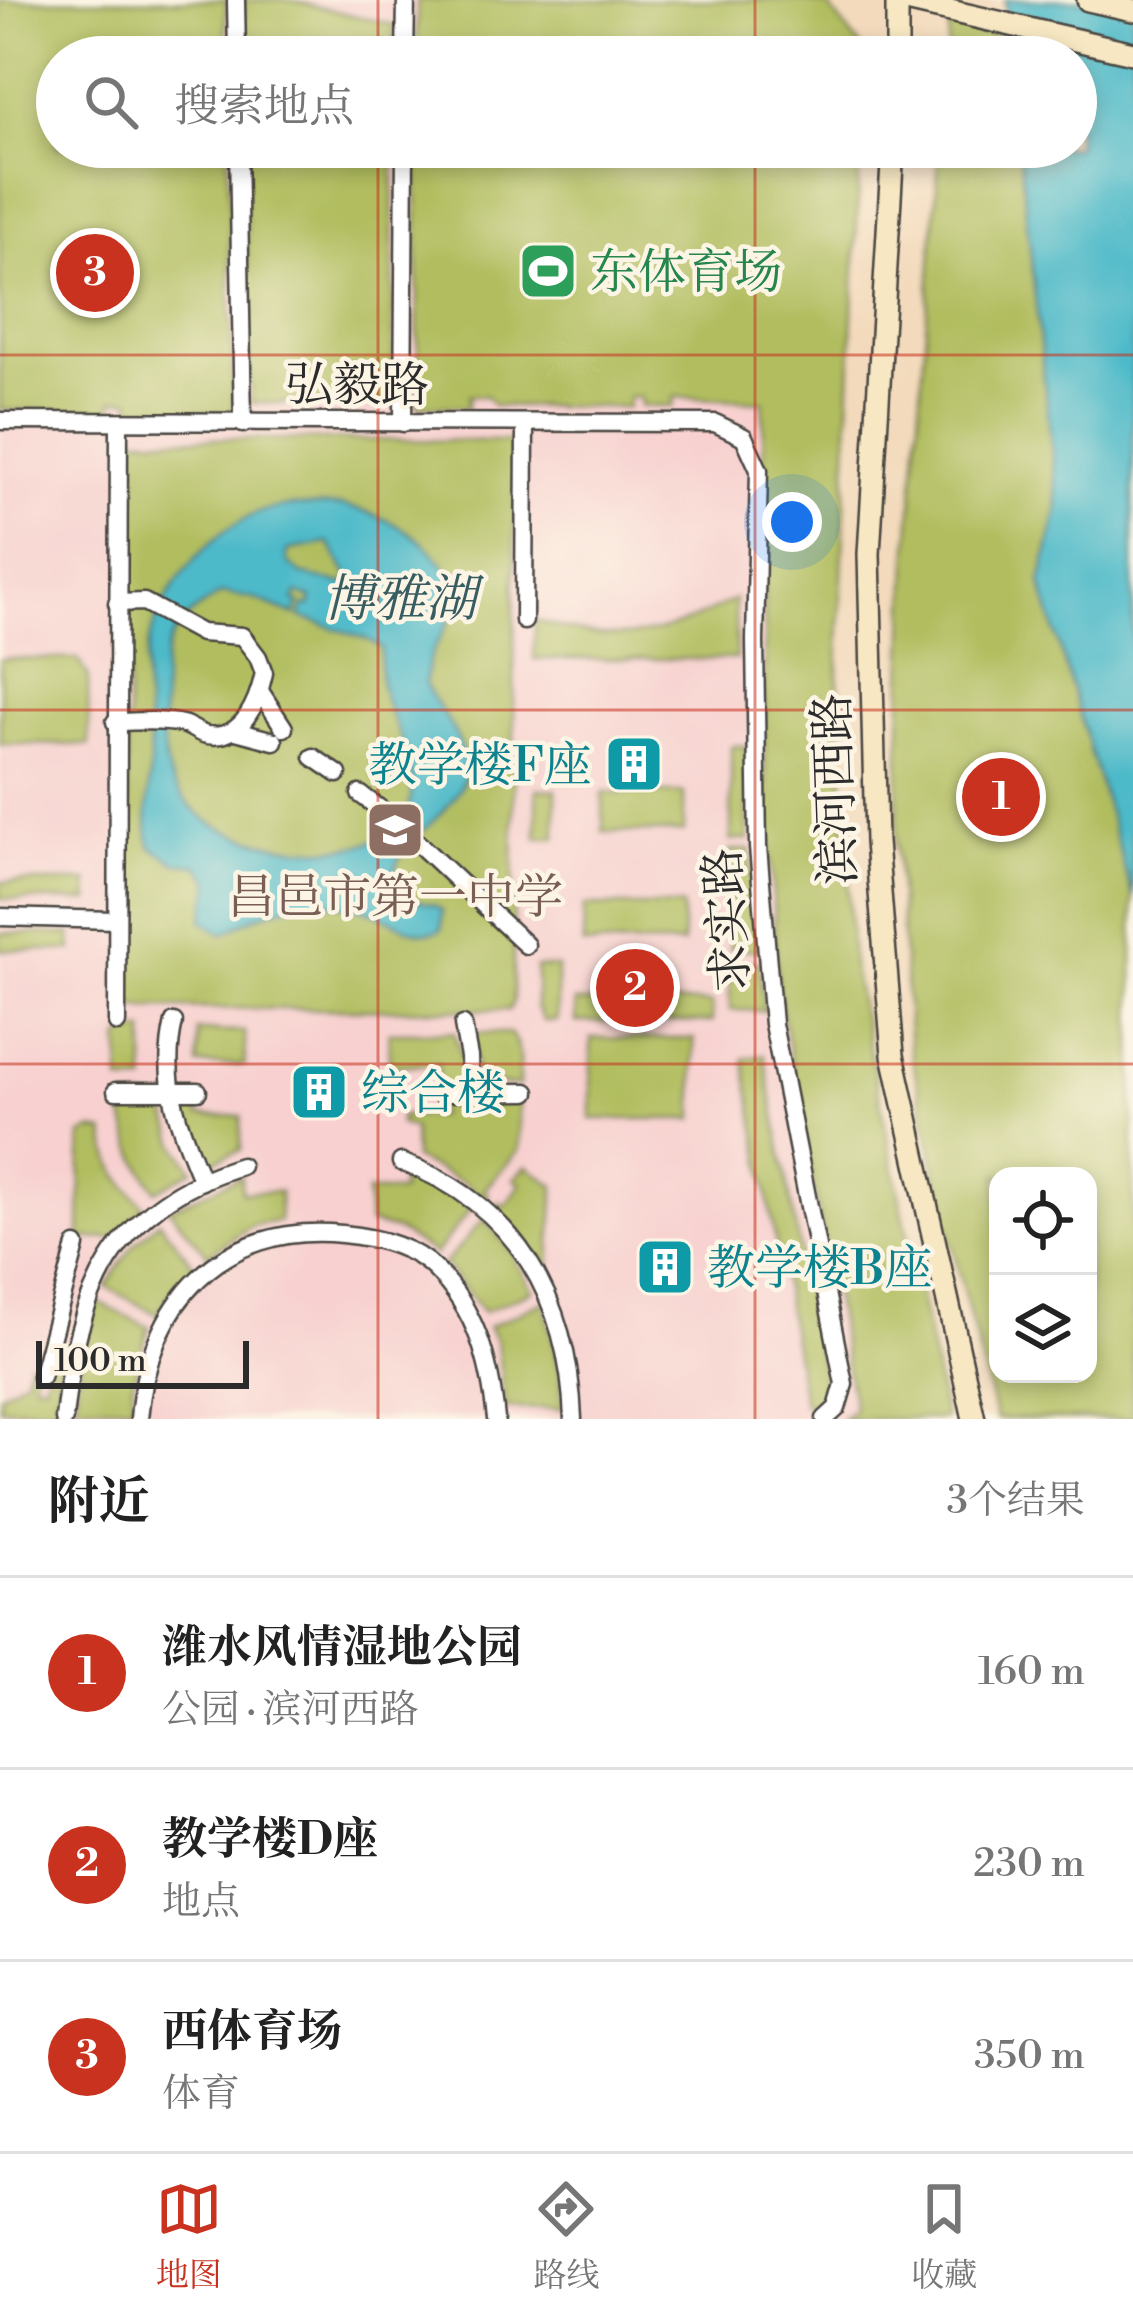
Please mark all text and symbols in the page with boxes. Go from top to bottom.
search box [36,36,1097,168]
icon: search [78,69,144,135]
text: 搜索地点 [174,79,354,136]
pin: 3 [56,228,134,318]
sports icon: 东体育场 [517,240,579,302]
place label: 东体育场 [590,244,782,304]
street label: 弘毅路 [285,357,429,417]
your location [762,492,822,552]
water label: 博雅湖 [323,569,484,633]
street label: 滨河西路 [804,692,870,886]
building icon: 教学楼F座 [603,733,665,795]
place label: 教学楼F座 [368,737,592,797]
pin: 1 [962,752,1040,842]
school or university icon: 昌邑市第一中学 [364,799,426,861]
street label: 求实路 [694,846,764,994]
place label: 昌邑市第一中学 [227,869,563,929]
pin: 2 [596,943,674,1033]
building icon: 综合楼 [288,1061,350,1123]
place label: 综合楼 [361,1065,505,1125]
map controls [989,1167,1097,1383]
button: locate [989,1167,1097,1275]
building icon: 教学楼B座 [634,1236,696,1298]
place label: 教学楼B座 [707,1240,933,1300]
button: layers [989,1275,1097,1383]
scale bar [36,1335,249,1388]
text: 100 m [54,1341,147,1382]
text: 附近 [48,1471,150,1535]
text: 3个结果 [946,1477,1085,1526]
text: 潍水风情湿地公园 [162,1620,522,1677]
text: 1 [78,1648,96,1697]
text: 160 m [978,1648,1085,1697]
text: 公园 · 滨河西路 [162,1686,419,1735]
text: 教学楼D座 [162,1812,378,1869]
text: 2 [75,1840,99,1889]
text: 230 m [973,1840,1085,1889]
text: 地点 [162,1878,240,1927]
text: 西体育场 [162,2004,342,2061]
text: 3 [75,2032,99,2081]
text: 350 m [974,2032,1085,2081]
text: 体育 [162,2070,240,2119]
tab: 地图 [156,2176,222,2297]
tab: 路线 [533,2176,599,2297]
tab: 收藏 [911,2176,977,2297]

